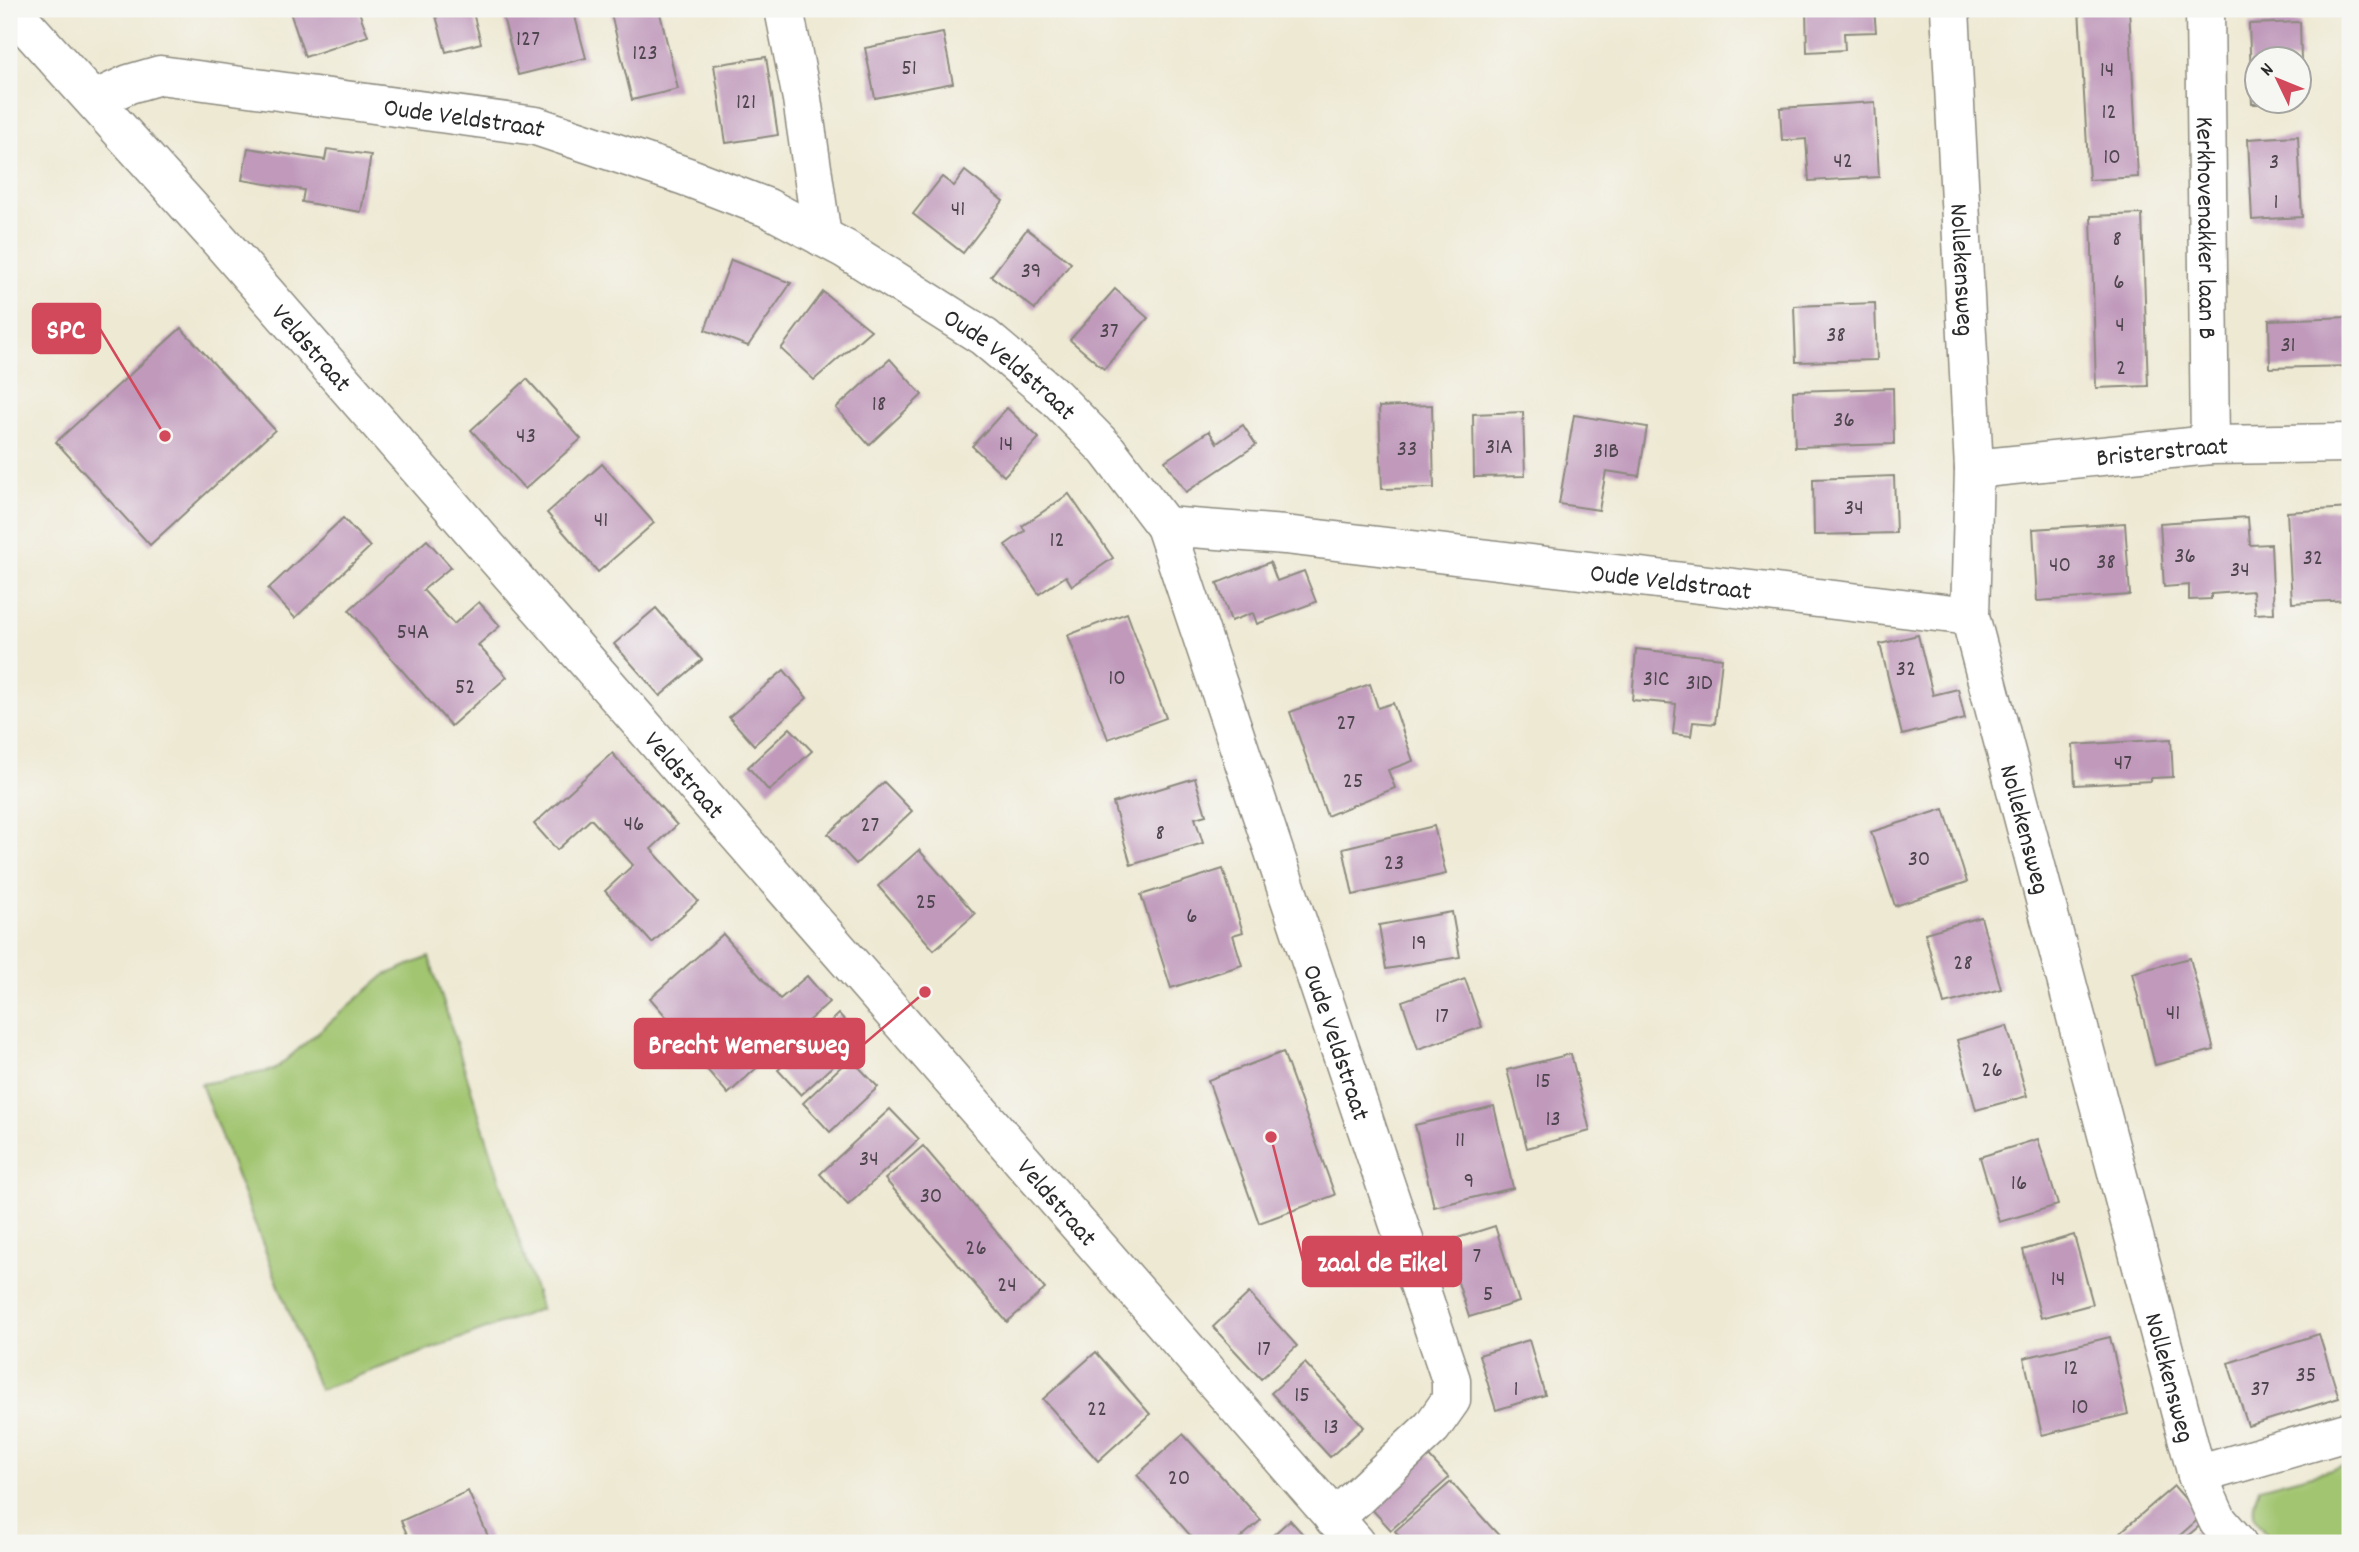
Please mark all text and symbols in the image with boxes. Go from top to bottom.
house number: 127 [516,24,540,57]
house number: 123 [632,38,658,71]
north arrow [2244,46,2314,116]
house number: 51 [901,53,917,86]
house number: 14 [2100,55,2114,88]
text: N [2255,58,2281,83]
house number: 121 [736,87,756,120]
street label: Oude Veldstraat [381,91,550,150]
house number: 12 [2101,97,2117,130]
street label: Kerkhovenakker laan B [2184,116,2224,340]
house number: 10 [2103,142,2121,175]
house number: 42 [1833,146,1853,179]
house number: 3 [2269,147,2279,180]
house number: 1 [2273,187,2279,220]
house number: 41 [951,194,965,227]
street label: Nollekensweg [1938,202,1982,337]
house number: 8 [2112,224,2122,257]
house number: 39 [1021,256,1041,289]
house number: 6 [2113,267,2125,300]
street label: Veldstraat [261,297,359,402]
street label: Oude Veldstraat [935,301,1084,431]
callout: SPC [33,304,100,353]
house number: 4 [2115,310,2125,343]
text: SPC [47,313,86,353]
house number: 37 [1099,316,1119,349]
house number: 38 [1826,320,1846,353]
house number: 31 [2280,330,2296,363]
house number: 2 [2116,353,2126,386]
house number: 18 [872,389,886,422]
house number: 36 [1833,405,1855,438]
house number: 43 [516,421,536,454]
house number: 14 [999,429,1013,462]
street label: Bristerstraat [2095,430,2229,478]
house number: 31A [1485,432,1513,465]
house number: 33 [1397,434,1417,467]
house number: 31B [1593,436,1619,469]
house number: 34 [1844,493,1864,526]
house number: 41 [594,505,608,538]
house number: 12 [1049,525,1065,558]
house number: 36 [2174,541,2196,574]
house number: 32 [2303,543,2323,576]
house number: 38 [2096,547,2116,580]
house number: 40 [2049,550,2071,583]
house number: 34 [2230,555,2250,588]
street label: Oude Veldstraat [1588,556,1754,612]
house number: 54A [397,617,429,650]
house number: 32 [1896,654,1916,687]
house number: 10 [1108,663,1126,696]
house number: 31C [1643,664,1669,697]
house number: 31D [1685,668,1713,701]
house number: 52 [455,672,475,705]
house number: 27 [1337,708,1355,741]
street label: Veldstraat [634,724,732,829]
house number: 47 [2114,748,2132,781]
street label: Nollekensweg [1988,761,2058,899]
house number: 25 [1343,766,1363,799]
house number: 46 [624,809,644,842]
house number: 27 [861,810,879,843]
house number: 8 [1155,818,1165,851]
house number: 30 [1908,844,1930,877]
house number: 23 [1384,848,1404,881]
house number: 25 [916,887,936,920]
house number: 6 [1186,901,1198,934]
house number: 19 [1411,928,1427,961]
house number: 28 [1953,948,1973,981]
street label: Oude Veldstraat [1291,960,1378,1126]
house number: 41 [2166,998,2180,1031]
house number: 17 [1435,1001,1449,1034]
callout: Brecht Wemersweg [635,1019,864,1068]
text: Brecht Wemersweg [648,1028,850,1068]
house number: 26 [1981,1055,2003,1088]
house number: 15 [1535,1066,1551,1099]
house number: 13 [1545,1104,1561,1137]
house number: 11 [1455,1125,1465,1158]
house number: 34 [859,1144,879,1177]
street label: Veldstraat [1006,1151,1105,1256]
house number: 9 [1464,1166,1474,1199]
house number: 16 [2011,1168,2027,1201]
house number: 30 [920,1181,942,1214]
house number: 26 [965,1233,987,1266]
callout: zaal de Eikel [1303,1237,1461,1286]
house number: 7 [1473,1241,1481,1274]
text: zaal de Eikel [1317,1246,1447,1286]
house number: 14 [2051,1264,2065,1297]
house number: 24 [997,1270,1017,1303]
house number: 5 [1483,1279,1493,1312]
street label: Nollekensweg [2133,1309,2203,1447]
house number: 17 [1257,1334,1271,1367]
house number: 12 [2063,1353,2079,1386]
house number: 35 [2296,1360,2316,1393]
house number: 1 [1513,1374,1519,1407]
house number: 37 [2250,1374,2270,1407]
house number: 15 [1294,1380,1310,1413]
house number: 10 [2071,1392,2089,1425]
house number: 22 [1087,1394,1107,1427]
house number: 13 [1323,1412,1339,1445]
house number: 20 [1168,1463,1190,1496]

